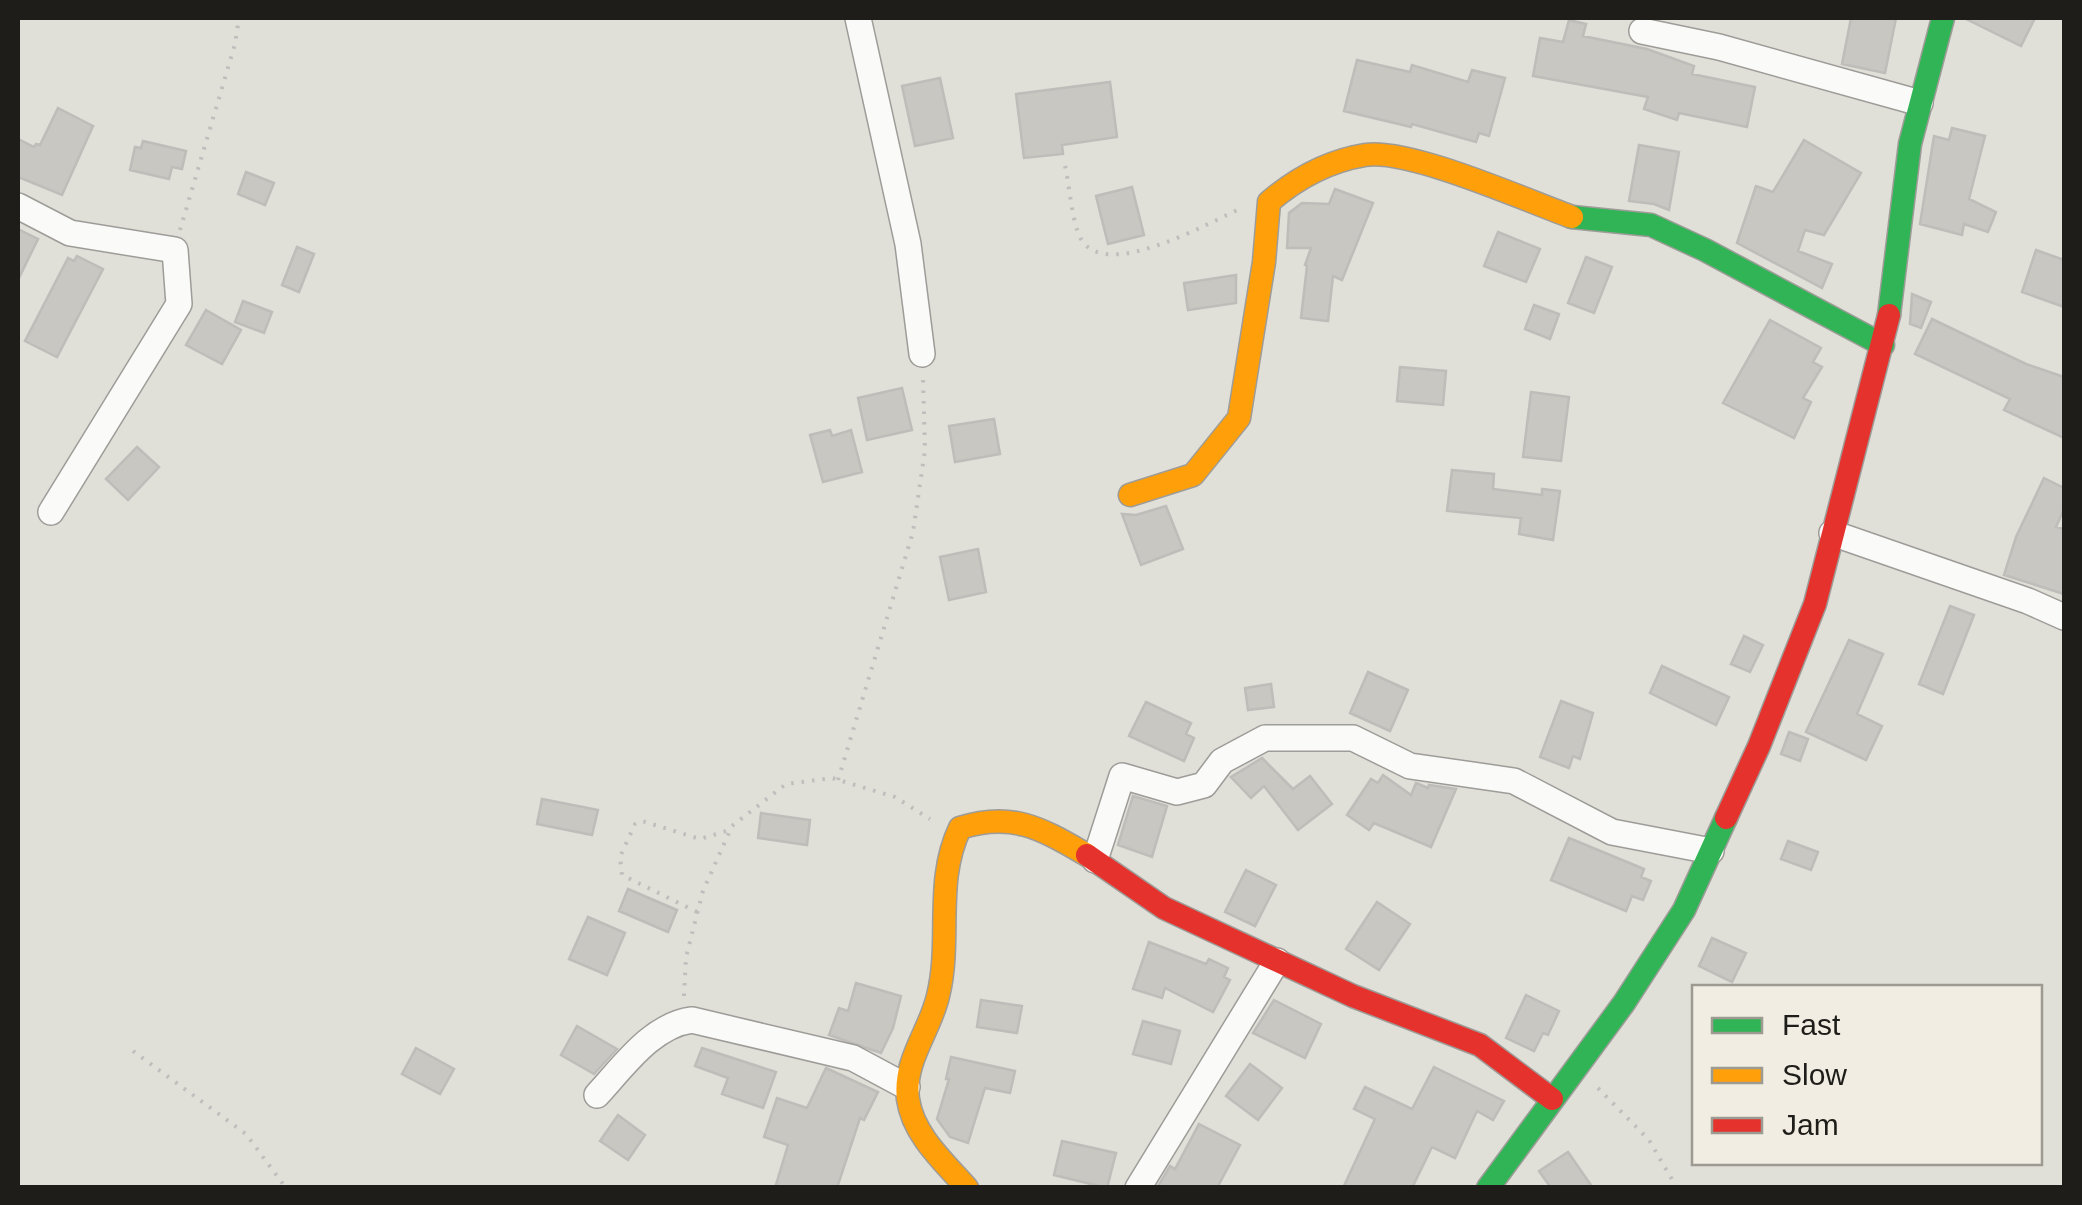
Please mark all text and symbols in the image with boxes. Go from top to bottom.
legend [1692,985,2042,1165]
text: Fast [1782,1008,1841,1041]
text: Slow [1782,1058,1847,1091]
text: Jam [1782,1108,1839,1141]

